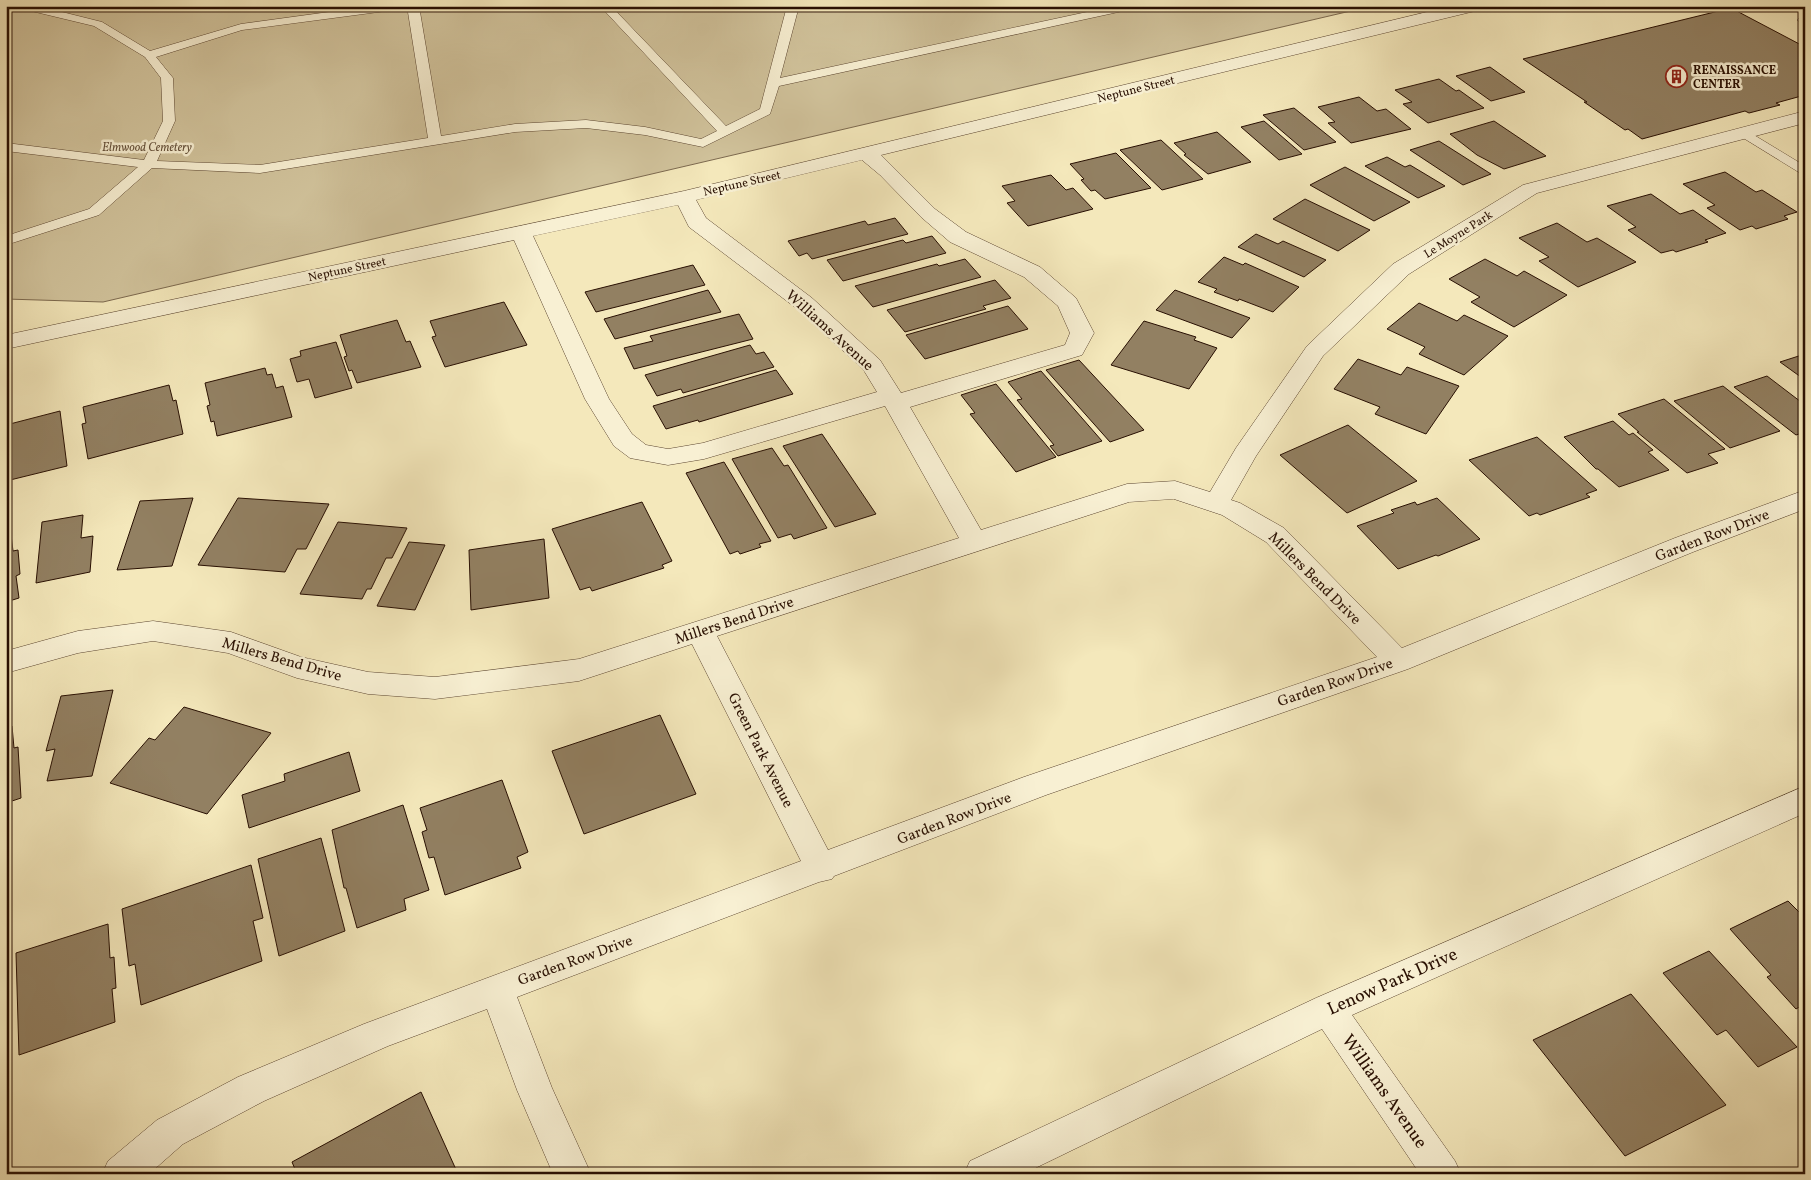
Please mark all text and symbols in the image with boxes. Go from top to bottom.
place label: RENAISSANCE CENTER [1693,63,1777,93]
building icon: RENAISSANCE CENTER [1665,65,1689,89]
street label: Neptune Street [1096,73,1177,107]
park label: Elmwood Cemetery [102,140,193,156]
street label: Neptune Street [702,167,783,201]
street label: Le Moyne Park [1421,207,1496,262]
street label: Neptune Street [307,254,388,286]
street label: Williams Avenue [780,286,878,376]
street label: Garden Row Drive [1652,505,1773,568]
street label: Millers Bend Drive [1263,528,1365,630]
street label: Millers Bend Drive [672,592,797,651]
street label: Millers Bend Drive [219,633,344,688]
street label: Garden Row Drive [1275,654,1396,713]
street label: Green Park Avenue [722,690,798,812]
street label: Garden Row Drive [894,788,1015,851]
street label: Garden Row Drive [515,931,636,992]
street label: Lenow Park Drive [1324,942,1462,1022]
street label: Williams Avenue [1335,1030,1432,1154]

